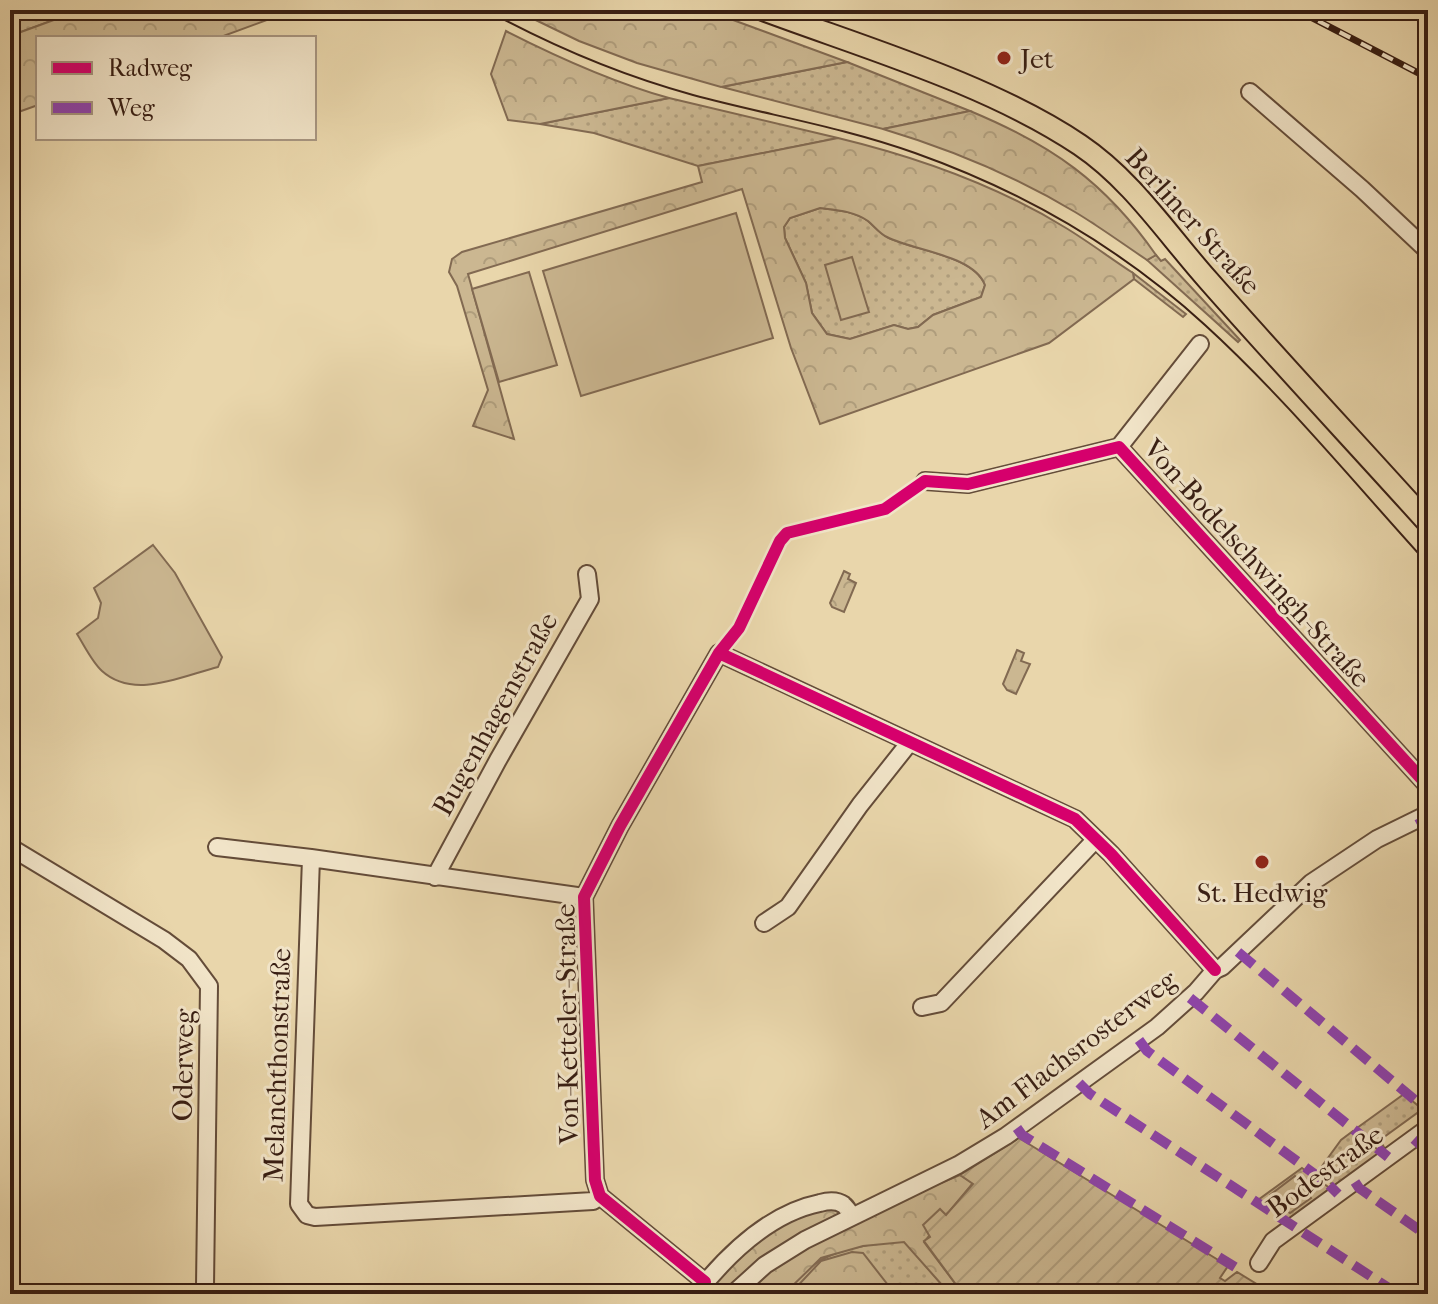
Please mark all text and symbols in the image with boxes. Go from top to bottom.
legend [36,36,316,140]
place label: Jet [1018,42,1054,75]
marker: Jet [995,49,1013,67]
text: Radweg [108,54,193,82]
text: Weg [107,94,156,122]
street label: Berliner Straße [1118,141,1268,301]
street label: Von-Bodelschwingh-Straße [1136,431,1377,694]
street label: Bugenhagenstraße [425,606,565,821]
marker: St. Hedwig [1253,853,1271,871]
place label: St. Hedwig [1197,876,1328,909]
street label: Von-Ketteler-Straße [548,903,586,1146]
street label: Melanchthonstraße [256,947,298,1182]
street label: Am Flachsrosterweg [968,962,1184,1136]
street label: Oderweg [166,1007,200,1122]
street label: Bodestraße [1260,1118,1390,1224]

